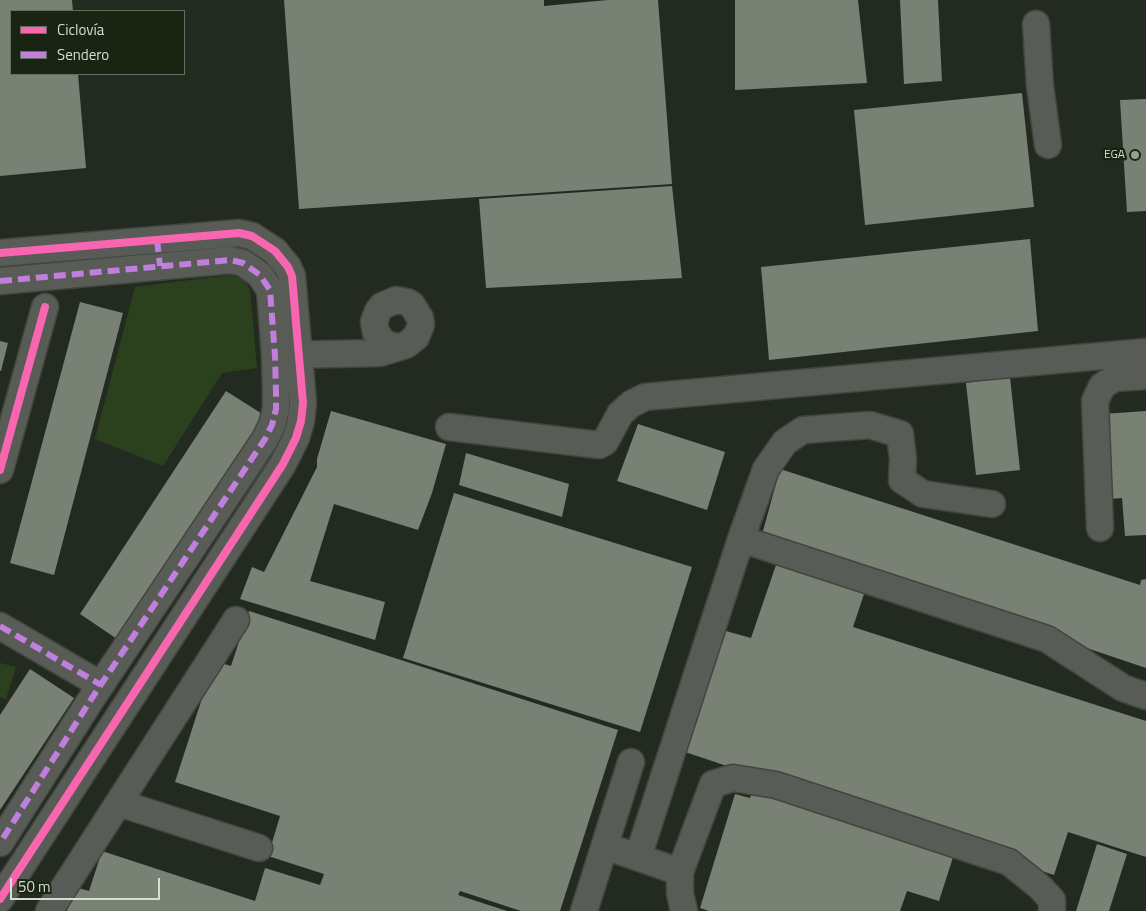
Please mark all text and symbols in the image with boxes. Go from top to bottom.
legend [10,10,185,75]
text: Ciclovía [57,18,104,41]
text: Sendero [57,43,109,66]
place label: EGA [1104,148,1125,162]
marker: EGA [1129,149,1141,161]
scale bar [12,868,162,900]
text: 50 m [18,875,51,898]

